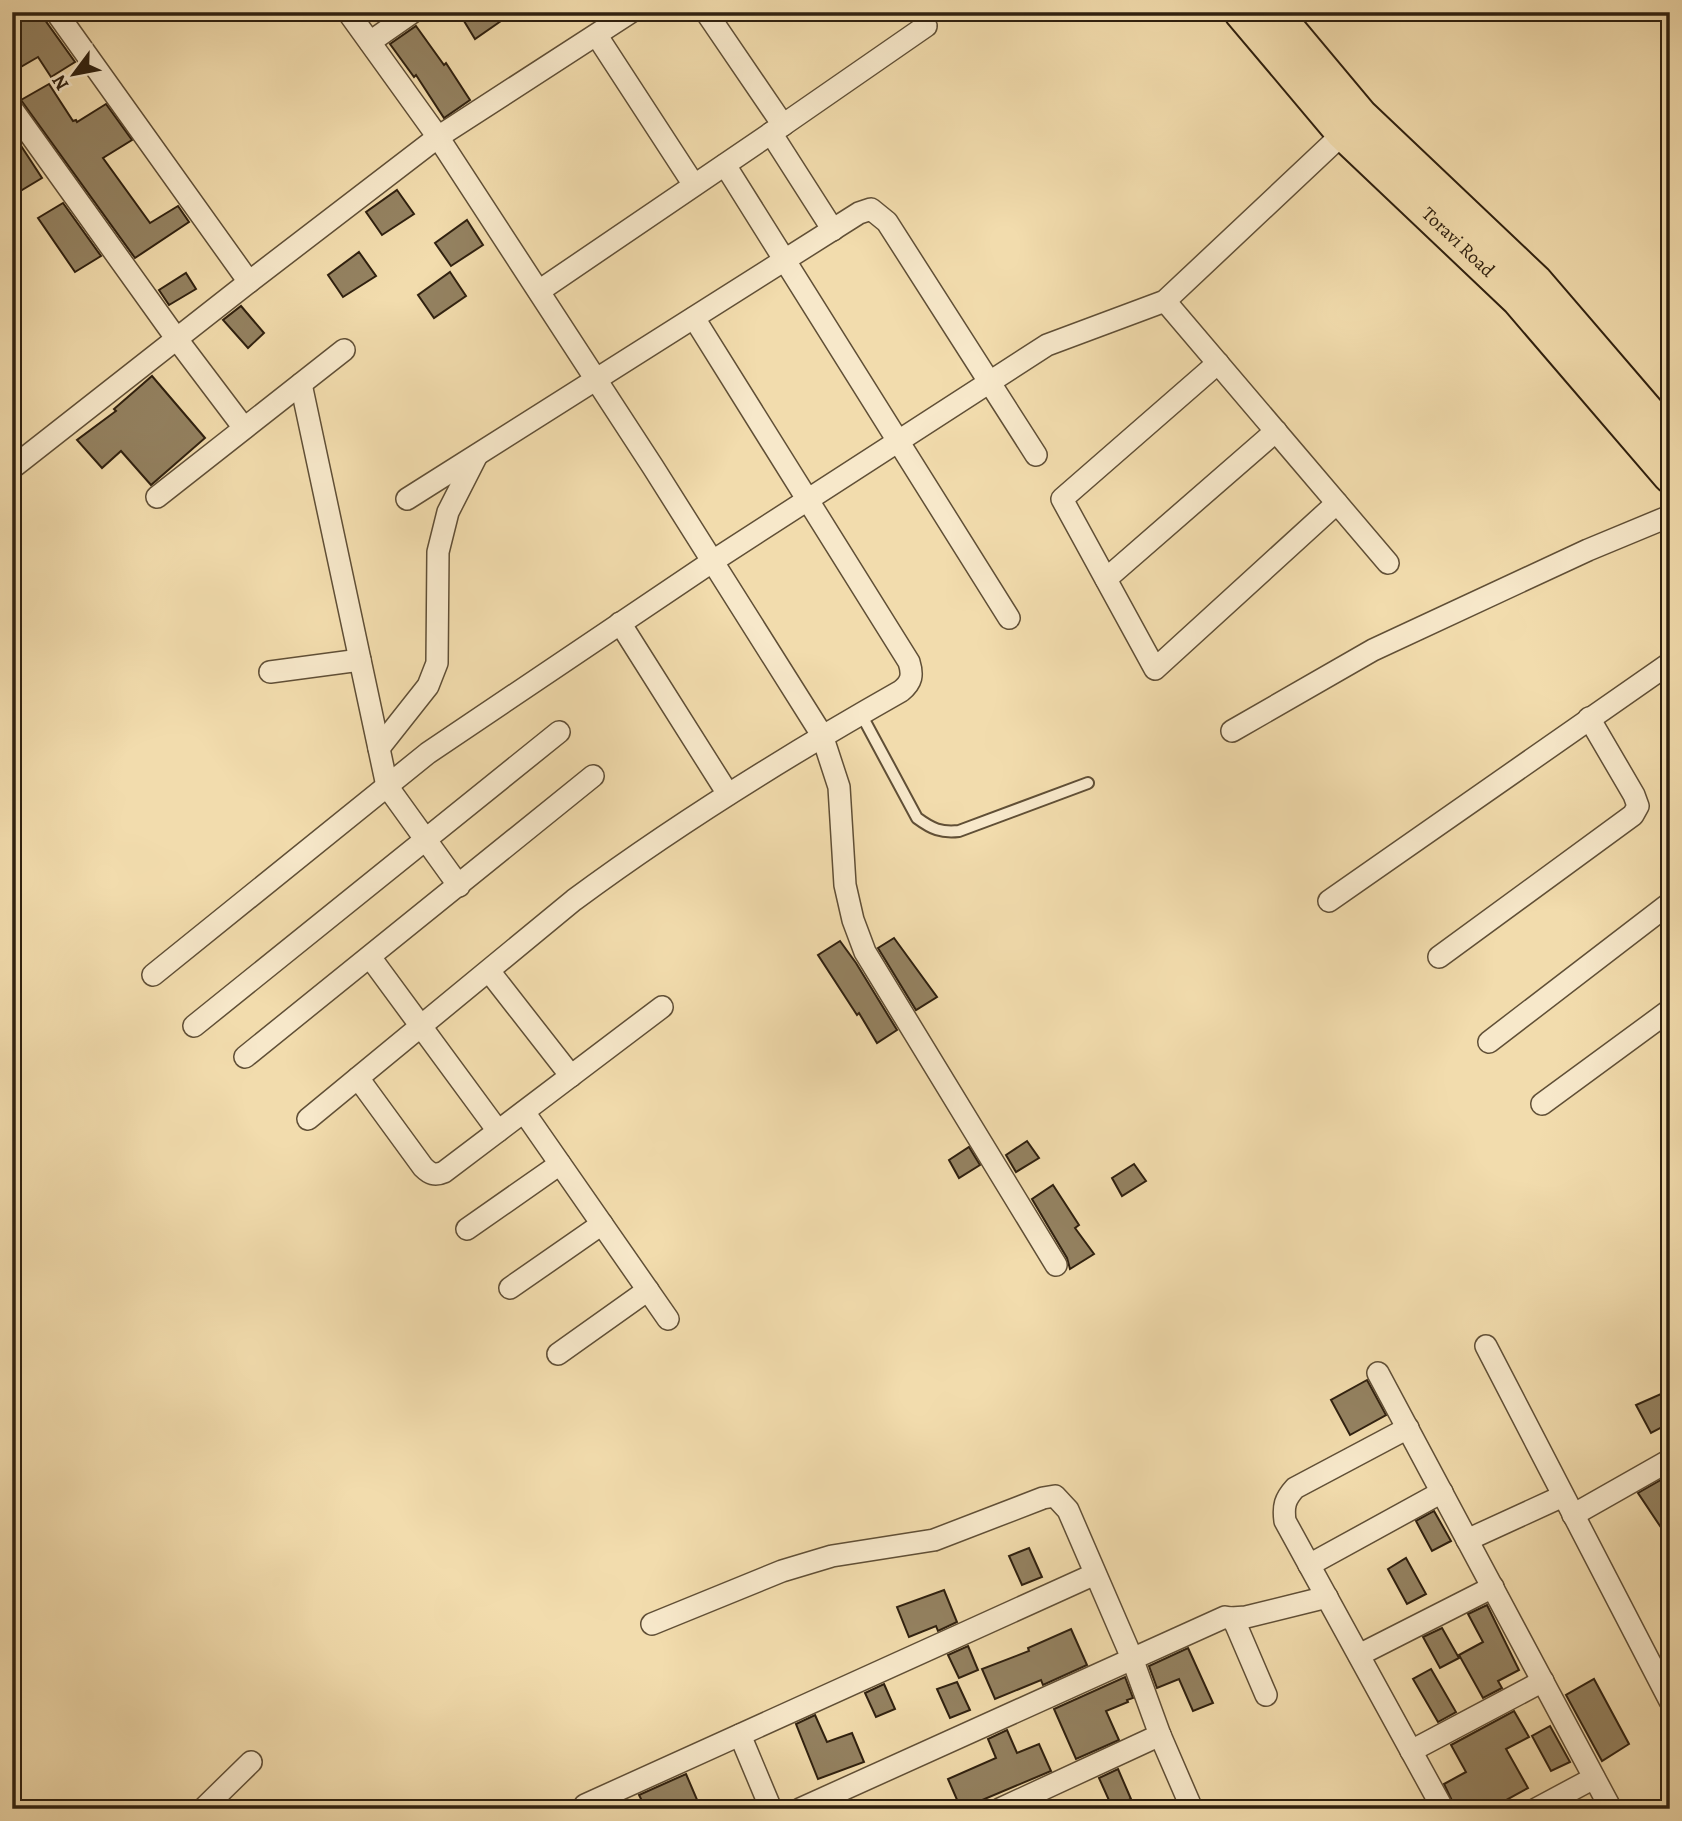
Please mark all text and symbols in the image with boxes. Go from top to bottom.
north arrow [38,38,108,108]
text: N [46,70,75,95]
street label: Toravi Road [1416,201,1501,284]

